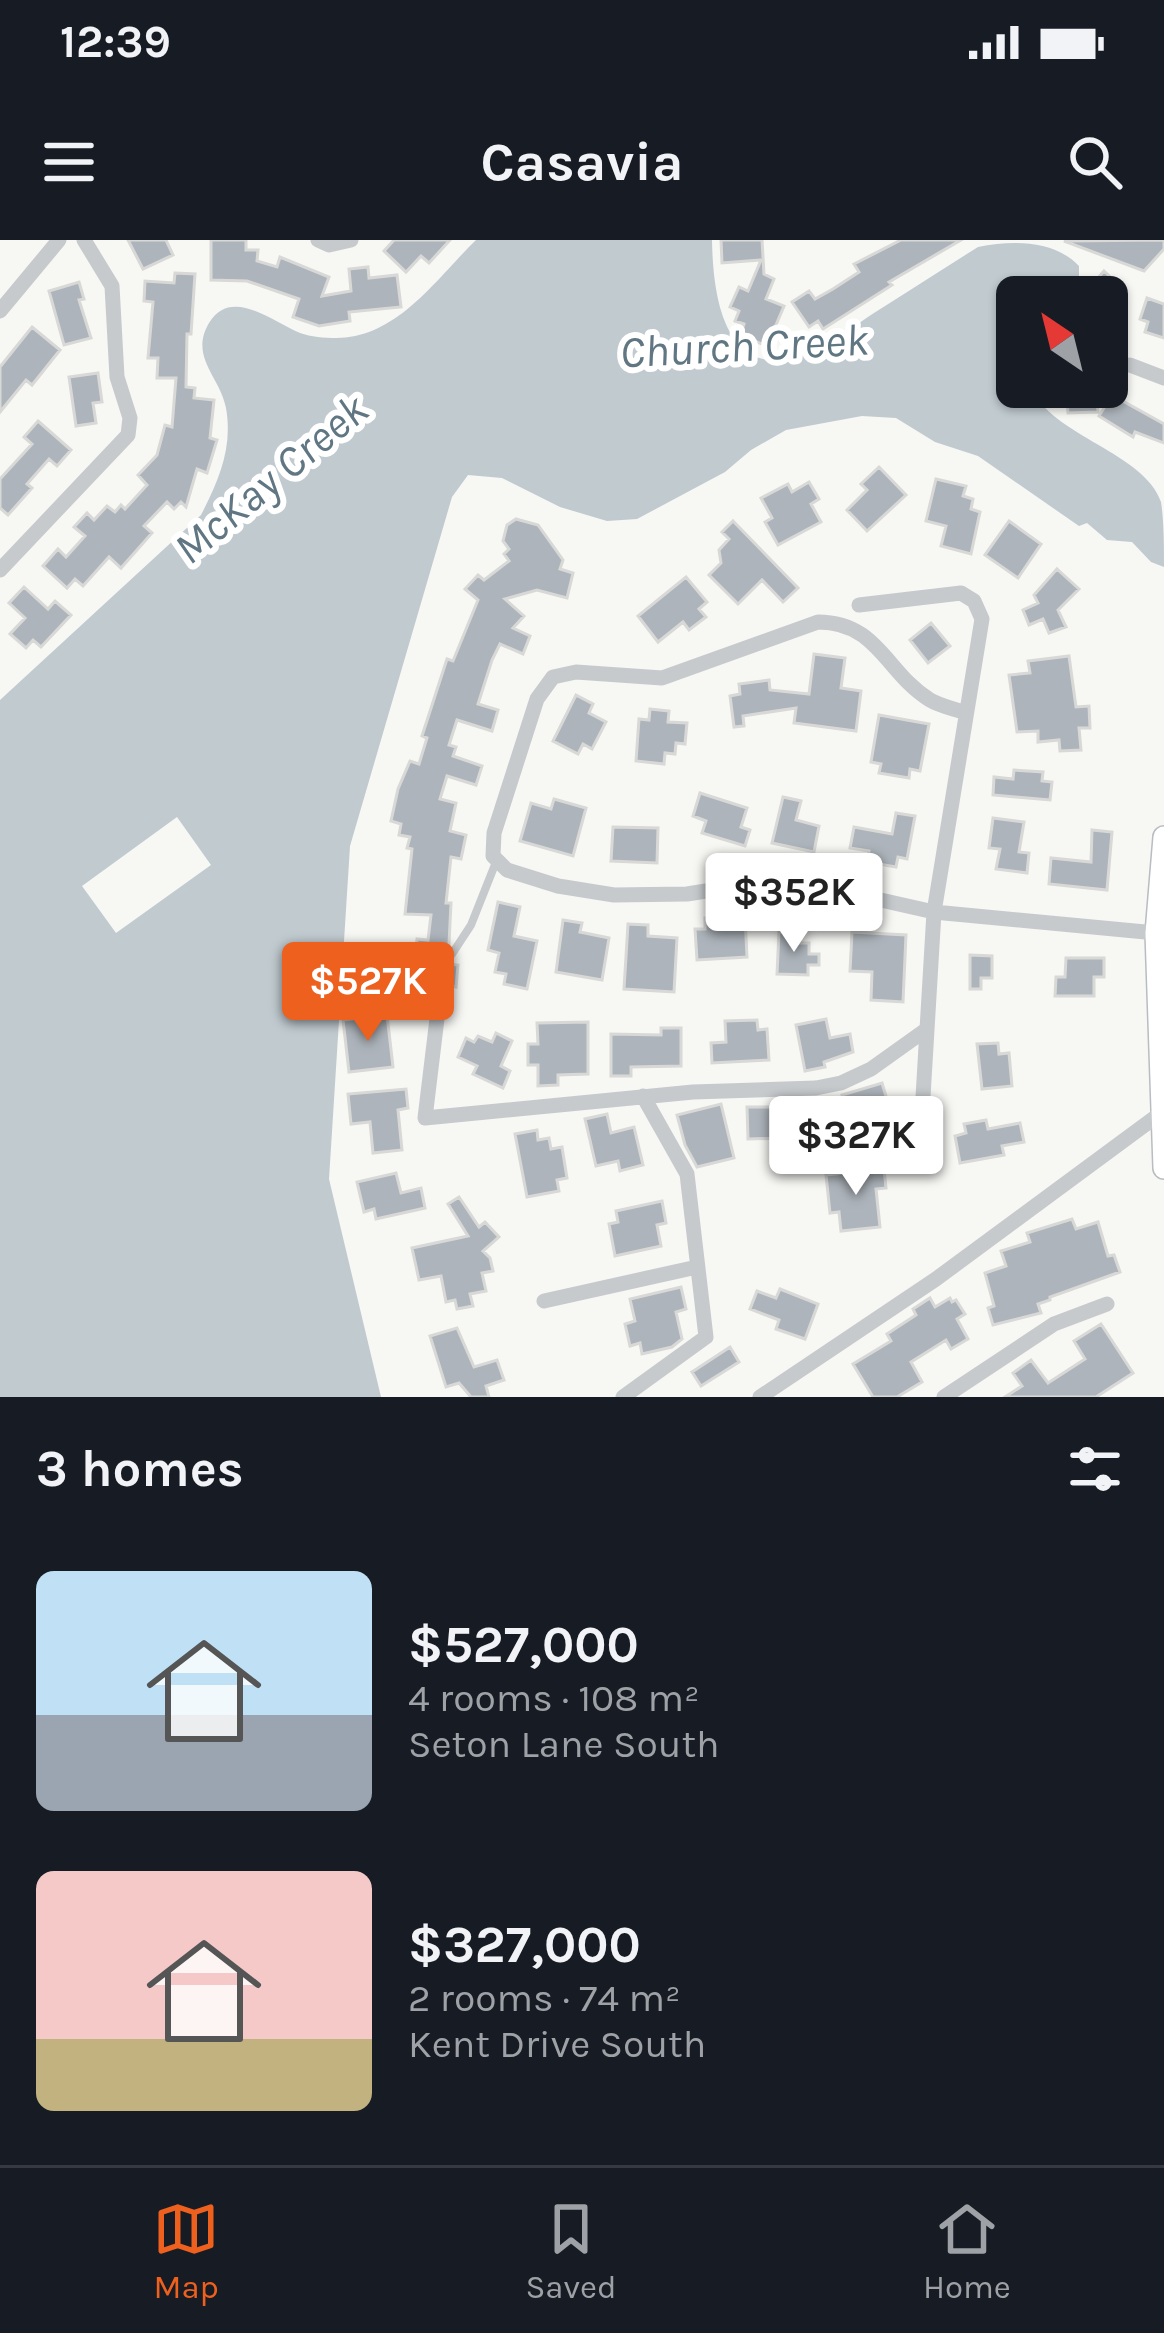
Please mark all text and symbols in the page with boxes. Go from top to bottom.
text: 12:39 [60,16,171,68]
icon: menu [36,129,102,195]
icon: search [1062,129,1128,195]
text: Casavia [480,130,684,194]
north arrow [996,276,1128,408]
map controls [996,276,1128,408]
water label: Church Creek [618,313,871,378]
water label: McKay Creek [163,382,379,575]
pin: $352K [710,853,878,955]
text: $352K [733,869,855,915]
pin: $527K [284,942,452,1044]
text: $527K [309,958,427,1004]
pin: $327K [772,1096,940,1198]
text: $327K [796,1112,916,1158]
icon: filters [1062,1436,1128,1502]
text: 3 homes [36,1439,244,1499]
text: $527,000 [408,1615,639,1675]
icon: home [132,1619,276,1763]
text: 4 rooms · 108 m² [408,1675,700,1721]
text: Seton Lane South [408,1721,720,1767]
text: $327,000 [408,1915,641,1975]
icon: home [132,1919,276,2063]
text: 2 rooms · 74 m² [408,1975,681,2021]
text: Kent Drive South [408,2021,706,2067]
tab: Map [153,2196,219,2306]
tab: Saved [525,2196,617,2306]
tab: Home [923,2196,1011,2306]

